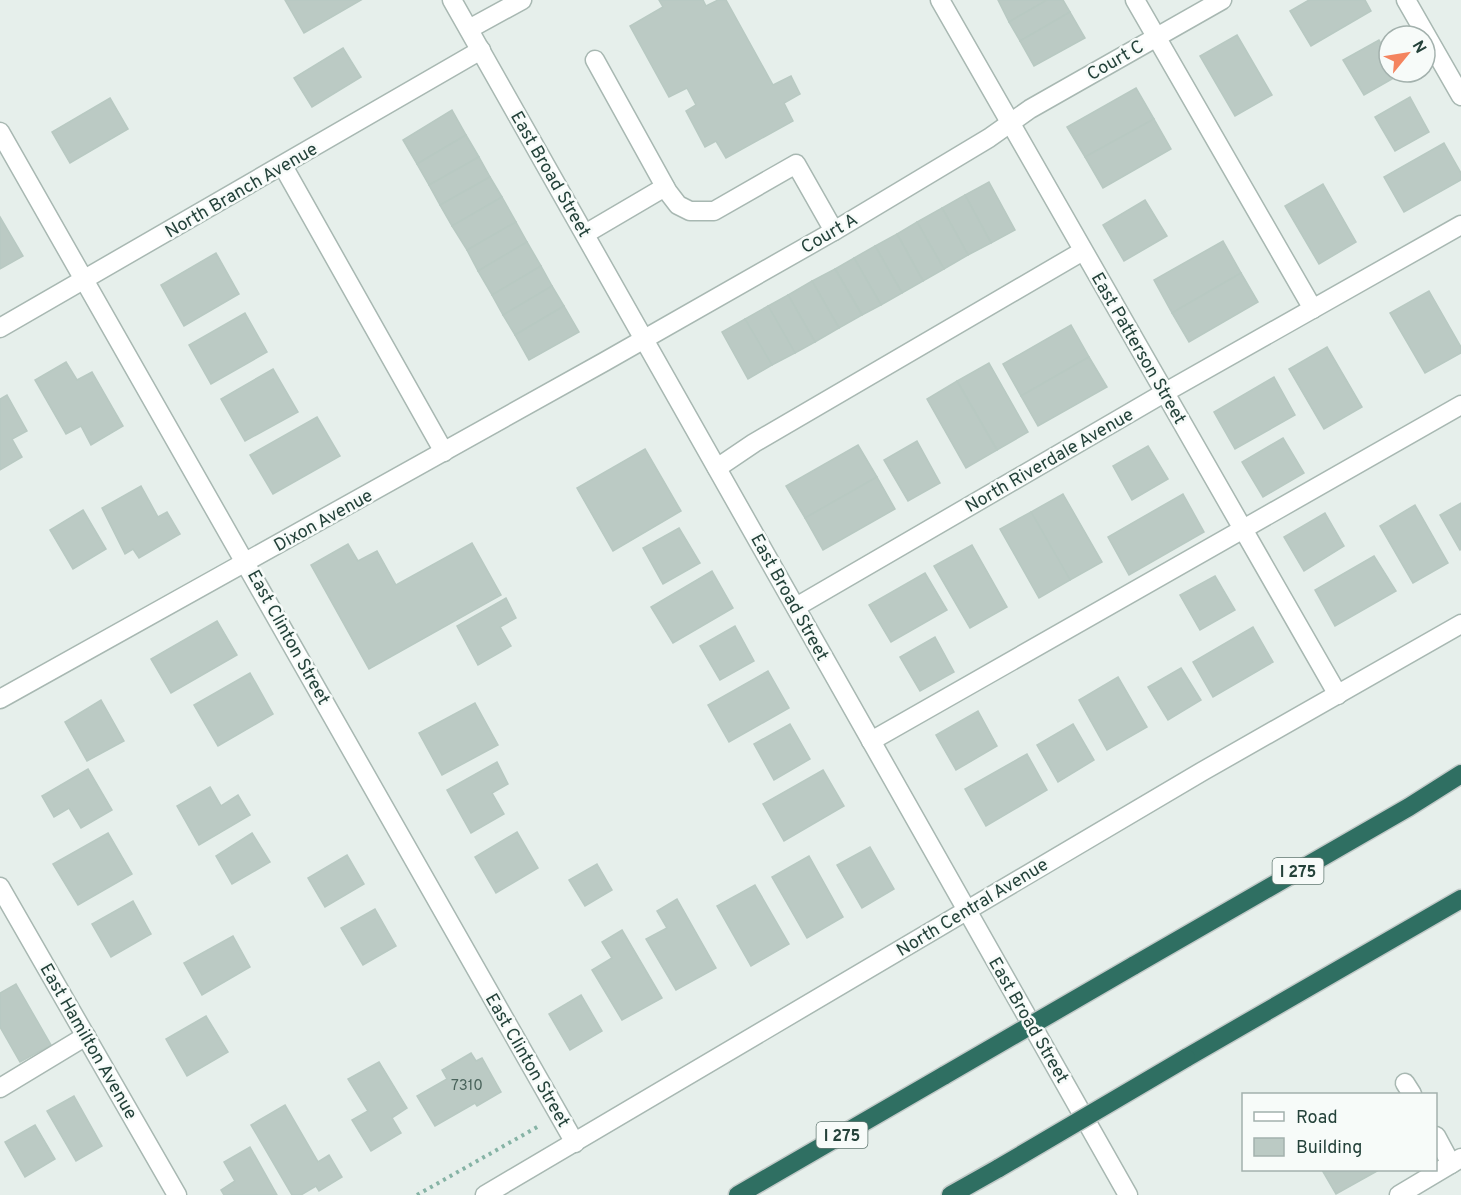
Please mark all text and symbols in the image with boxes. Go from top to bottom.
north arrow [1377,24,1437,84]
street label: Court C [1083,36,1148,87]
text: N [1407,38,1430,57]
street label: East Broad Street [504,108,595,242]
street label: North Branch Avenue [161,138,322,244]
street label: Court A [797,209,862,260]
street label: East Patterson Street [1085,269,1191,429]
street label: North Riverdale Avenue [961,404,1138,519]
street label: Dixon Avenue [270,485,377,558]
street label: East Broad Street [744,530,833,665]
street label: East Clinton Street [241,566,334,709]
street label: North Central Avenue [893,854,1053,963]
road number: I 275 [1272,858,1324,884]
street label: East Broad Street [982,954,1073,1088]
street label: East Hamilton Avenue [34,960,142,1124]
street label: East Clinton Street [479,990,574,1132]
house number: 7310 [451,1077,483,1096]
legend [1242,1093,1437,1171]
text: Road [1296,1107,1338,1130]
road number: I 275 [816,1122,868,1148]
text: Building [1296,1137,1362,1160]

